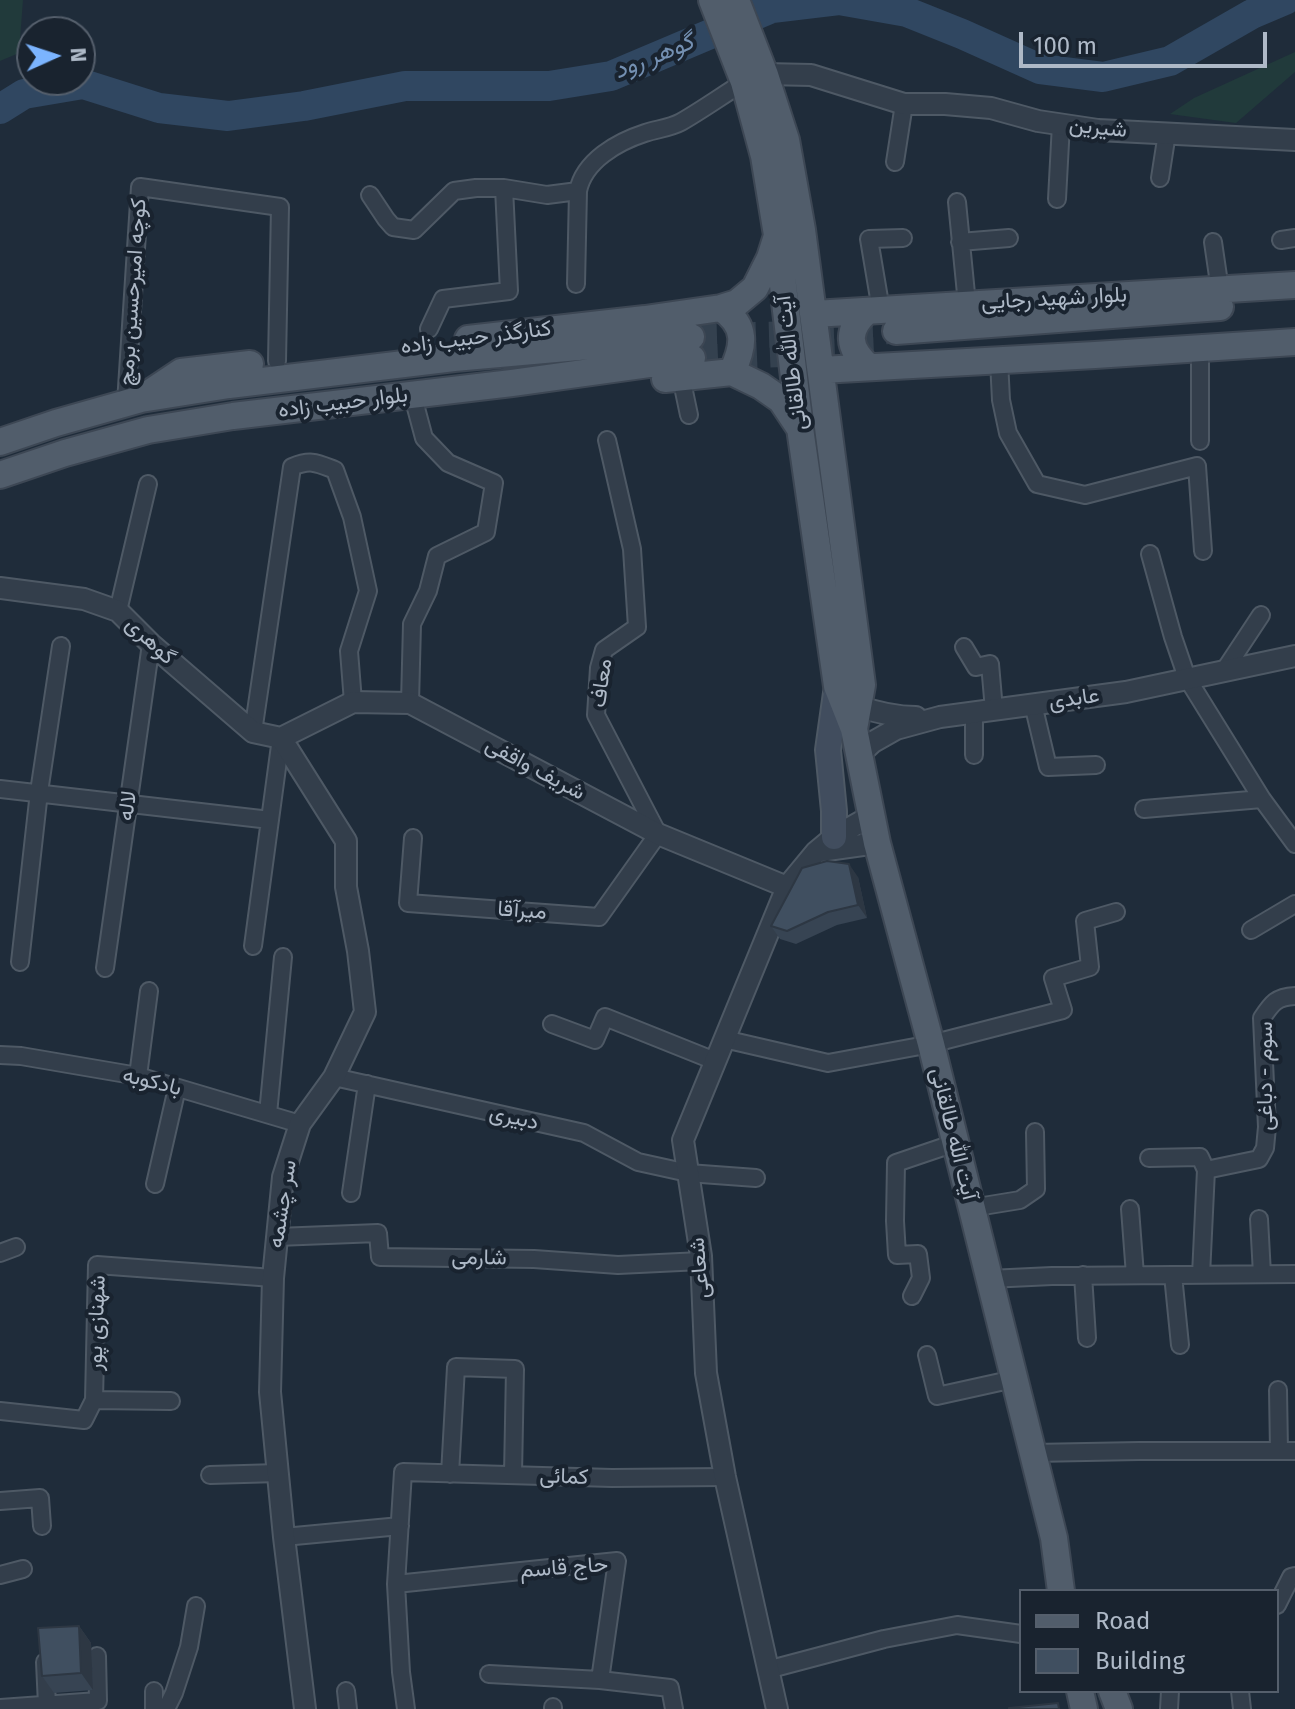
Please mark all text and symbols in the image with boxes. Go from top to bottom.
north arrow [16,16,96,96]
scale bar [1023,16,1271,66]
water label: گوهر رود [610,28,698,86]
text: 100 m [1033,32,1097,60]
text: N [65,47,92,63]
street label: شیرین [1068,112,1128,144]
street label: کوچه امیرحسین برمچ [113,197,153,387]
street label: بلوار شهید رجایی [980,282,1128,316]
street label: آیت الله طالقانی [771,294,813,432]
street label: کنارگذر حبیب زاده [399,316,553,360]
street label: بلوار حبیب زاده [277,382,409,424]
street label: گوهری [119,611,181,671]
street label: معاف [586,657,618,709]
street label: عابدی [1047,682,1101,716]
street label: شریف واقفی [481,732,589,806]
street label: لاله [113,789,143,823]
street label: میرآقا [497,896,547,926]
street label: سوم - دباغی [1253,1021,1279,1131]
street label: بادکوبه [120,1062,184,1102]
street label: آیت الله طالقانی [924,1065,982,1203]
street label: دبیری [487,1100,541,1136]
street label: سر چشمه [263,1158,303,1250]
street label: شعاعی [684,1236,716,1300]
street label: شارمی [451,1244,507,1272]
street label: شهنازی پور [82,1275,112,1371]
street label: کمائی [539,1463,589,1491]
street label: حاج قاسم [519,1552,609,1584]
legend [1019,1589,1279,1693]
text: Road [1095,1607,1150,1635]
text: Building [1095,1647,1185,1675]

